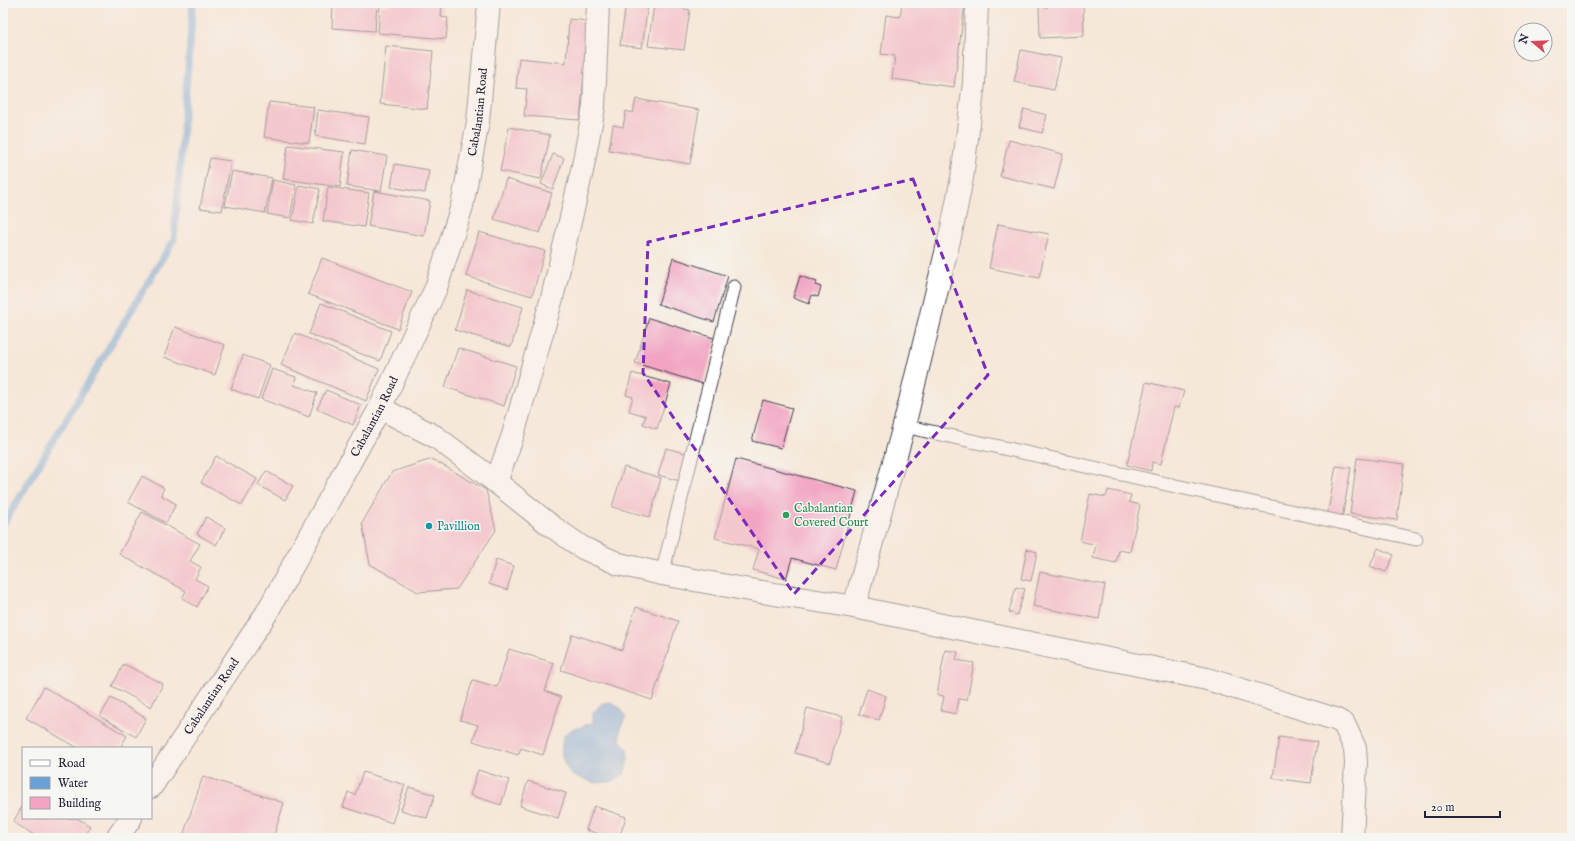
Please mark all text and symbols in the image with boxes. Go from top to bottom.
north arrow [1513,22,1553,62]
text: N [1516,32,1533,47]
street label: Cabalantian Road [465,67,491,157]
street label: Cabalantian Road [347,373,402,460]
place label: Cabalantian Covered Court [794,501,868,530]
marker: Cabalantian Covered Court [781,510,791,520]
place label: Pavillion [437,519,481,534]
marker: Pavillion [424,521,434,531]
street label: Cabalantian Road [181,655,243,738]
legend [22,747,152,819]
text: Road [58,756,86,771]
text: Water [58,776,89,791]
scale bar [1425,793,1500,819]
text: Building [58,796,102,811]
text: 20 m [1431,800,1454,815]

